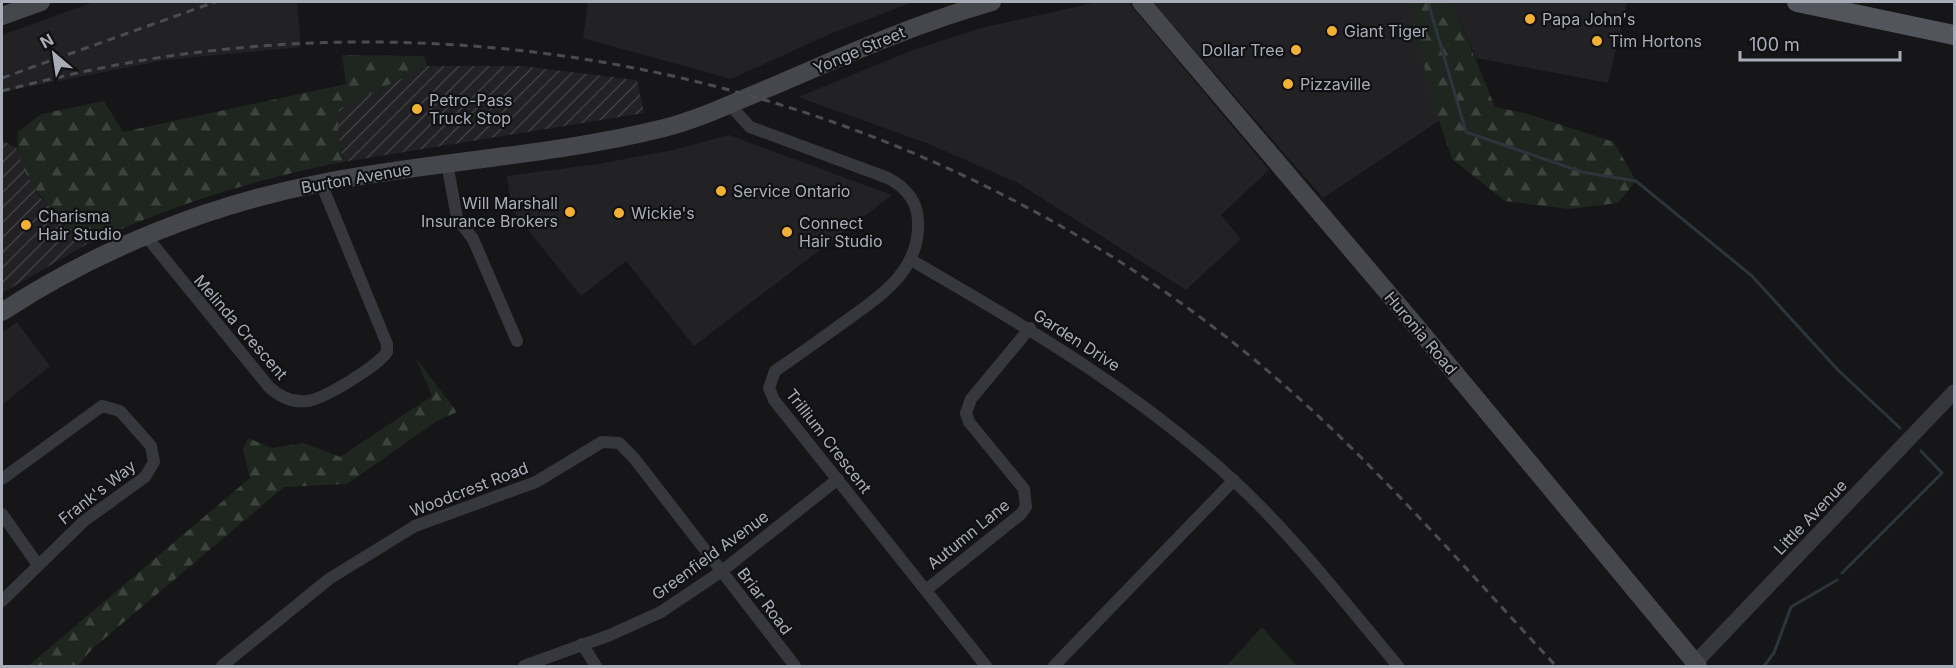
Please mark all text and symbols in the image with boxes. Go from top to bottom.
place label: Papa John's [1542,9,1636,29]
marker: Papa John's [1523,12,1537,26]
place label: Giant Tiger [1344,21,1427,41]
street label: Yonge Street [810,22,908,78]
north arrow [24,24,84,84]
marker: Giant Tiger [1325,24,1339,38]
scale bar [1740,24,1900,62]
text: N [37,29,57,53]
place label: Tim Hortons [1609,31,1702,51]
marker: Tim Hortons [1590,34,1604,48]
text: 100 m [1749,34,1800,55]
place label: Dollar Tree [1202,40,1284,60]
marker: Dollar Tree [1289,43,1303,57]
place label: Pizzaville [1300,74,1370,94]
marker: Pizzaville [1281,77,1295,91]
place label: Petro-Pass Truck Stop [429,90,513,128]
marker: Petro-Pass Truck Stop [410,102,424,116]
street label: Burton Avenue [300,159,412,197]
place label: Service Ontario [733,181,850,201]
marker: Service Ontario [714,184,728,198]
place label: Will Marshall Insurance Brokers [421,193,558,231]
place label: Wickie's [631,203,695,223]
marker: Will Marshall Insurance Brokers [563,205,577,219]
place label: Charisma Hair Studio [38,206,122,244]
marker: Wickie's [612,206,626,220]
place label: Connect Hair Studio [799,213,883,251]
marker: Charisma Hair Studio [19,218,33,232]
marker: Connect Hair Studio [780,225,794,239]
street label: Melinda Crescent [190,270,292,384]
street label: Huronia Road [1381,287,1461,379]
street label: Garden Drive [1030,305,1124,375]
street label: Trillium Crescent [782,385,876,497]
street label: Frank's Way [54,456,140,528]
street label: Woodcrest Road [407,457,531,521]
street label: Little Avenue [1769,475,1851,559]
street label: Autumn Lane [923,495,1013,573]
street label: Greenfield Avenue [648,506,772,604]
street label: Briar Road [733,564,797,638]

